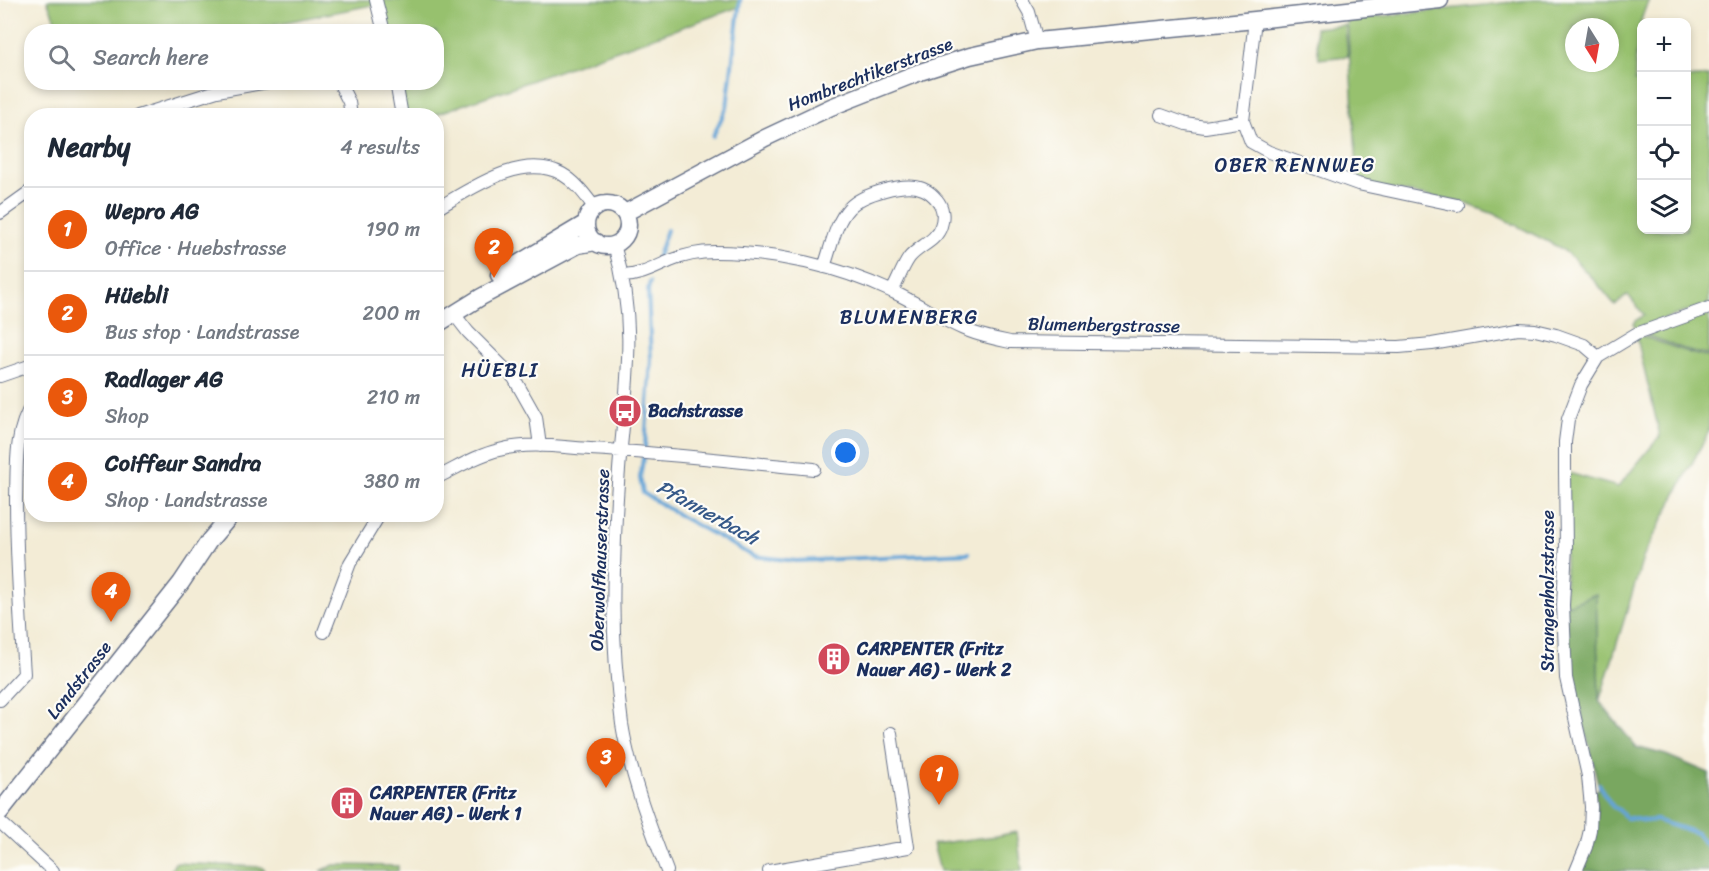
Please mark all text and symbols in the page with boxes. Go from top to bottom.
north arrow [1565,18,1619,72]
map controls [1637,18,1691,234]
button: + [1637,18,1691,72]
search box [24,24,444,90]
street label: Hombrechtikerstrasse [783,28,958,120]
text: Search here [93,38,209,77]
icon: search [45,41,78,74]
button: − [1637,72,1691,126]
text: Nearby [48,124,130,170]
button: locate [1637,126,1691,180]
text: 4 results [340,130,420,165]
district label: OBER RENNWEG [1215,148,1375,183]
button: layers [1637,180,1691,234]
text: Wepro AG [105,192,199,231]
text: 1 [63,212,72,247]
text: 190 m [366,212,420,247]
pin: 2 [474,228,514,278]
text: Office · Huebstrasse [105,231,287,266]
text: Hüebli [105,276,168,315]
text: 2 [62,296,73,331]
text: 200 m [363,296,420,331]
district label: BLUMENBERG [840,300,978,335]
street label: Blumenbergstrasse [1028,308,1180,342]
text: Bus stop · Landstrasse [105,315,299,350]
district label: HÜEBLI [461,353,539,388]
text: Radlager AG [105,360,223,399]
text: 3 [62,380,73,415]
text: 210 m [367,380,420,415]
bus stop icon: Bachstrasse [607,393,643,429]
place label: Bachstrasse [648,395,743,427]
text: Shop [105,399,149,434]
your location [831,438,860,467]
text: Coiffeur Sandra [105,444,261,483]
text: 4 [61,464,74,499]
text: 380 m [364,464,420,499]
street label: Oberwolfhauserstrasse [581,468,619,652]
water label: Pfannerbach [650,470,767,556]
text: Shop · Landstrasse [105,483,267,518]
street label: Strangenholzstrasse [1532,510,1564,672]
pin: 4 [92,572,130,622]
street label: Landstrasse [38,633,120,726]
place label: CARPENTER (Fritz Nauer AG) - Werk 2 [856,633,1012,686]
building icon: CARPENTER (Fritz Nauer AG) - Werk 2 [816,641,852,677]
pin: 3 [586,738,626,788]
pin: 1 [920,756,958,805]
place label: CARPENTER (Fritz Nauer AG) - Werk 1 [369,777,522,830]
building icon: CARPENTER (Fritz Nauer AG) - Werk 1 [329,785,365,821]

